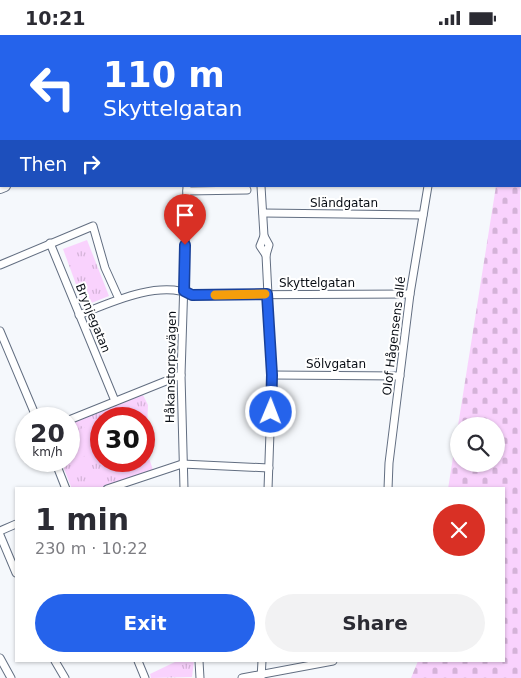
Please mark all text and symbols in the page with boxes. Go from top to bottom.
text: 10:21 [25,7,85,29]
icon: left [20,55,85,120]
text: 110 m [103,55,225,95]
text: Skyttelgatan [103,96,242,121]
icon: right [77,150,105,178]
text: Then [20,153,67,175]
pin [164,194,206,245]
street label: Sländgatan [310,196,378,210]
icon: arrive [171,201,199,229]
street label: Skyttelgatan [279,276,355,290]
street label: Olof Hågensens allé [380,276,408,396]
street label: Brynjegatan [73,281,113,355]
street label: Håkanstorpsvägen [163,311,179,423]
street label: Sölvgatan [306,357,366,371]
position arrow [244,385,296,437]
speed limit sign: 30 [90,407,155,472]
map controls [450,417,505,472]
button: search [450,417,505,472]
text: 20 [30,419,65,448]
text: km/h [32,445,63,459]
text: 1 min [35,502,129,537]
button: close [433,504,485,556]
text: 230 m · 10:22 [35,539,148,558]
button: Exit [35,594,255,652]
button: Share [265,594,485,652]

